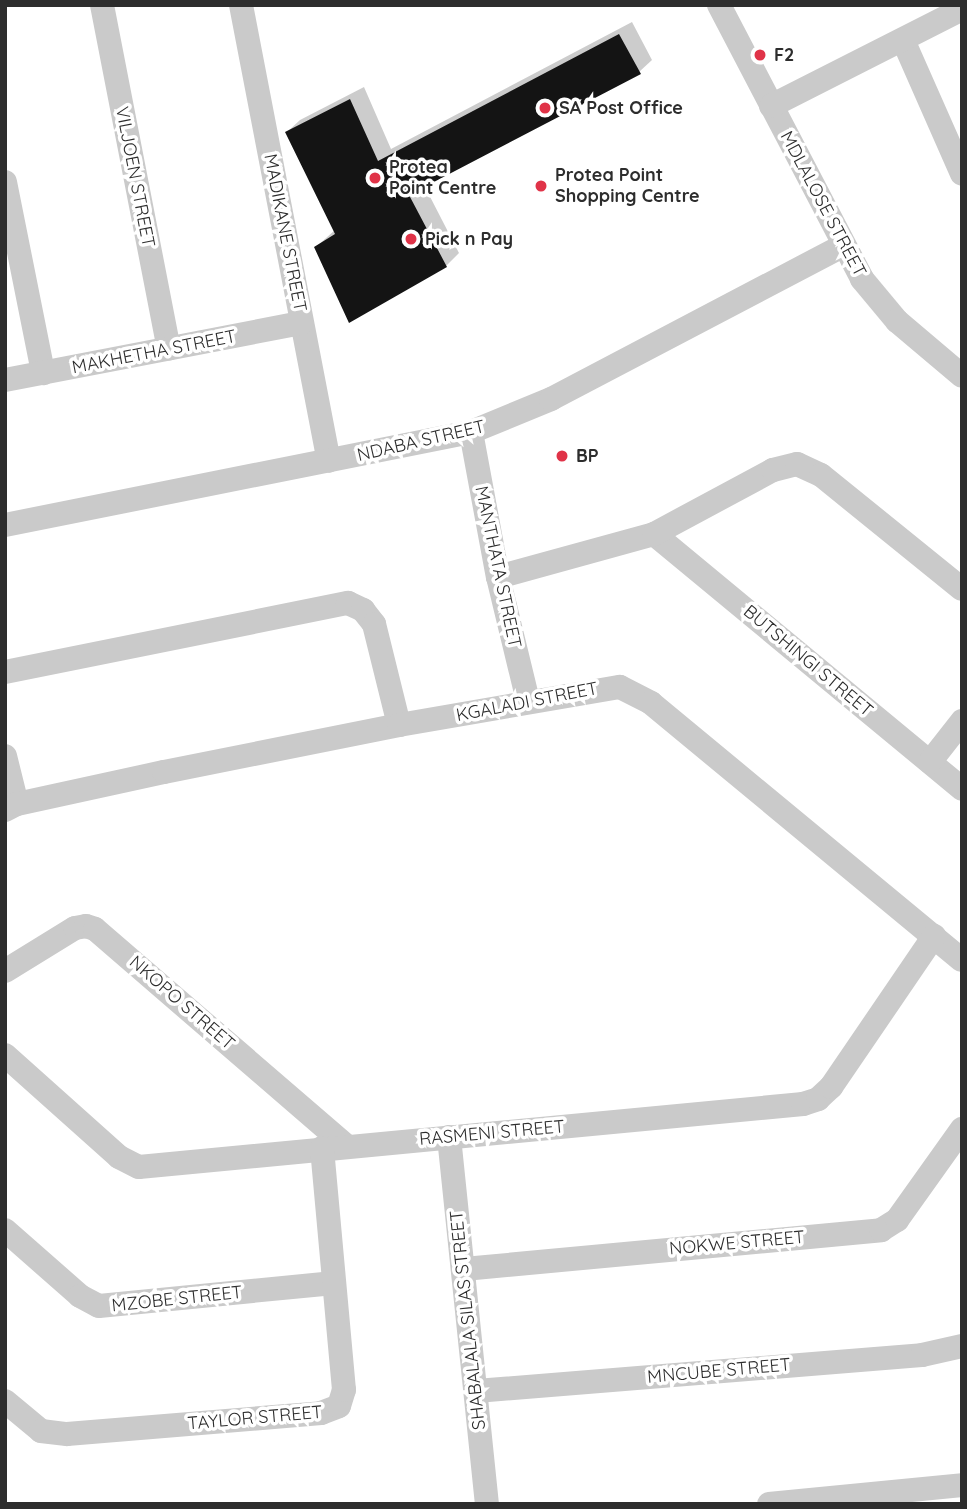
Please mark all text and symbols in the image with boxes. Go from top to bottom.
place label: F2 [774,44,794,66]
marker: F2 [752,47,768,63]
place label: SA Post Office [559,97,683,119]
marker: SA Post Office [537,100,553,116]
street label: VILJOEN STREET [111,105,159,249]
street label: MDLALOSE STREET [775,127,871,281]
street label: MADIKANE STREET [259,152,311,314]
place label: Protea Point Centre [389,157,496,200]
place label: Protea Point Shopping Centre [555,165,700,208]
marker: Protea Point Centre [367,170,383,186]
marker: Protea Point Shopping Centre [533,178,549,194]
place label: Pick n Pay [425,228,513,250]
marker: Pick n Pay [403,231,419,247]
street label: MAKHETHA STREET [70,326,238,378]
street label: NDABA STREET [355,416,487,466]
place label: BP [576,445,599,467]
marker: BP [554,448,570,464]
street label: MANTHATA STREET [470,484,526,650]
street label: BUTSHINGI STREET [739,601,877,721]
street label: KGALADI STREET [454,678,600,726]
street label: NKOPO STREET [125,951,239,1055]
street label: RASMENI STREET [418,1116,566,1150]
street label: SHABALALA SILAS STREET [446,1209,490,1431]
street label: NOKWE STREET [668,1226,806,1260]
street label: MZOBE STREET [111,1281,243,1317]
street label: MNCUBE STREET [646,1354,792,1388]
street label: TAYLOR STREET [187,1401,323,1435]

